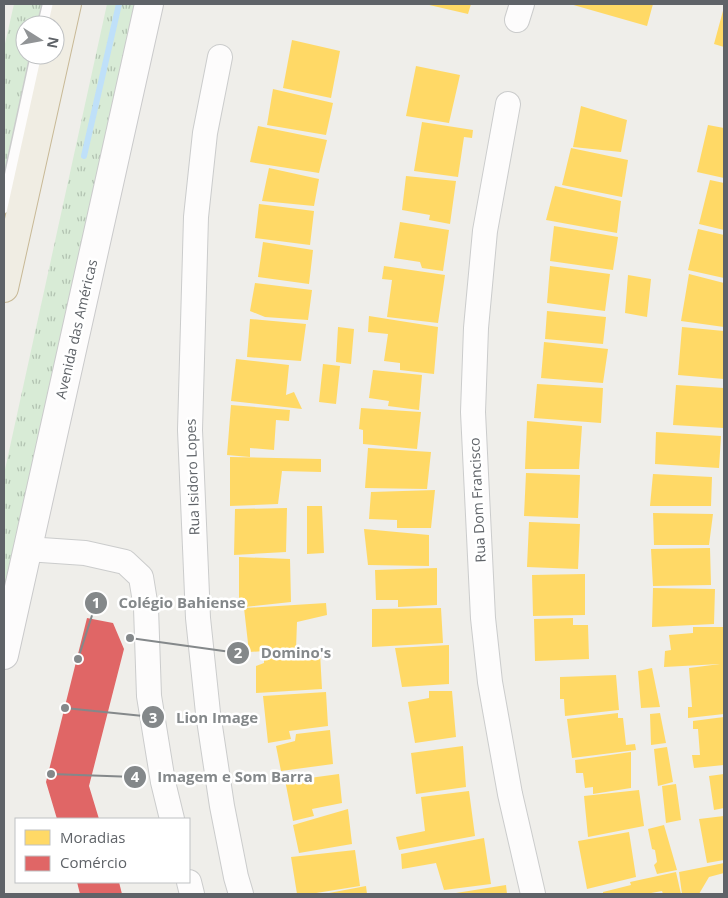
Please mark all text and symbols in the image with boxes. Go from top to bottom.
north arrow [15,15,65,65]
text: N [43,35,64,50]
street label: Avenida das Américas [51,257,101,401]
street label: Rua Isidoro Lopes [180,418,204,535]
street label: Rua Dom Francisco [464,437,490,563]
callout: Colégio Bahiense [83,588,255,618]
text: 1 [92,592,100,612]
text: Colégio Bahiense [118,592,246,612]
callout: Domino's [225,638,341,668]
text: 2 [234,642,243,662]
text: Domino's [261,642,331,662]
callout: Lion Image [141,702,268,732]
text: 3 [149,707,157,727]
text: Lion Image [176,707,258,727]
callout: Imagem e Som Barra [122,762,323,792]
text: 4 [131,766,140,786]
text: Imagem e Som Barra [157,766,313,786]
legend [15,818,190,883]
text: Moradias [60,827,125,847]
text: Comércio [60,852,127,872]

